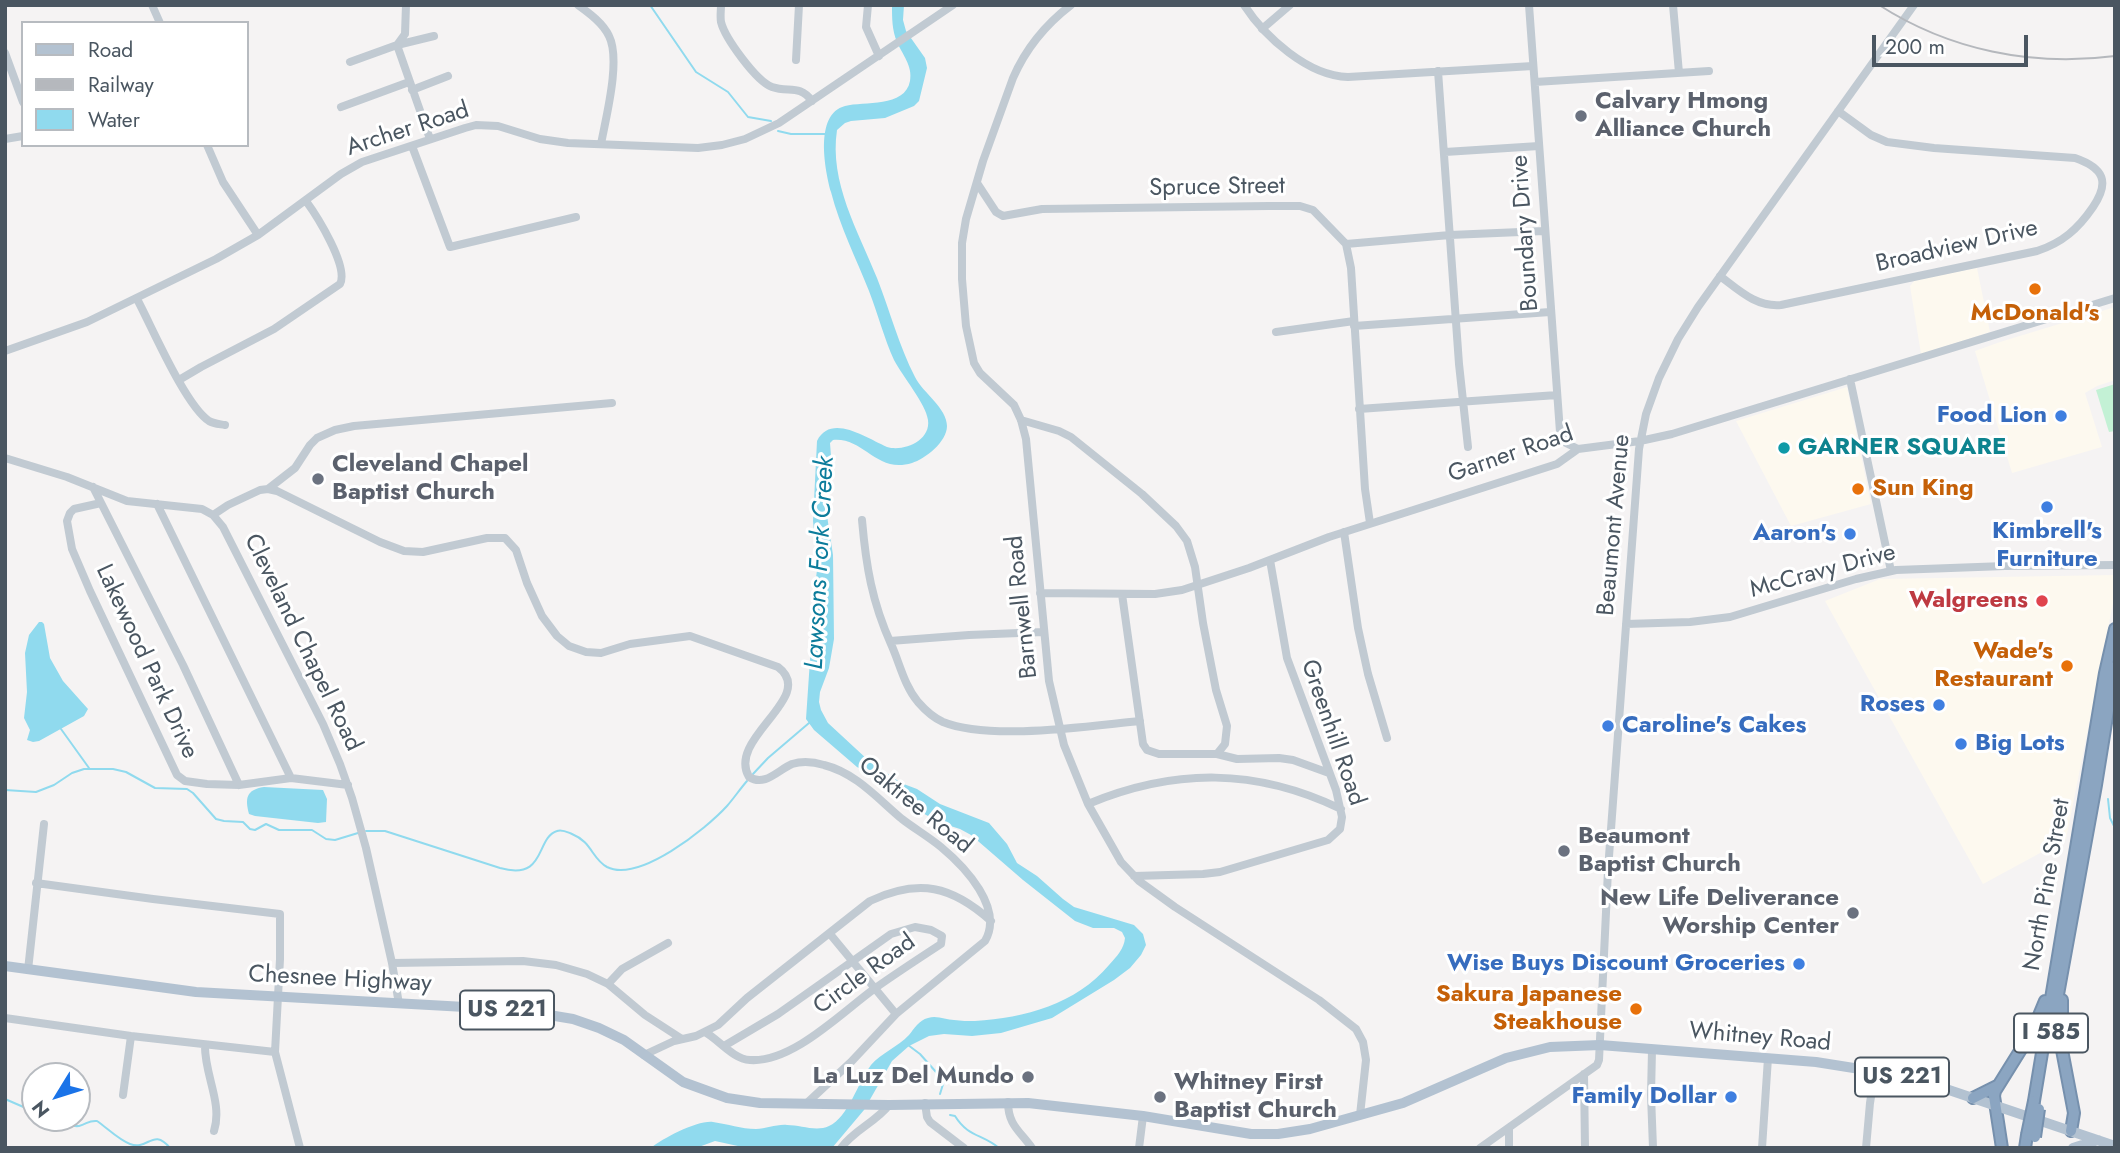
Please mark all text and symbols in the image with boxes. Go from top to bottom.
legend [21,21,248,147]
scale bar [1875,21,2031,65]
text: 200 m [1885,32,1945,62]
text: Road [88,35,133,65]
text: Railway [88,70,154,100]
place label: Calvary Hmong Alliance Church [1595,88,1771,144]
street label: Archer Road [343,97,473,163]
text: Water [88,105,140,135]
marker: Calvary Hmong Alliance Church [1573,108,1589,124]
street label: Boundary Drive [1506,154,1546,312]
street label: Spruce Street [1149,172,1285,204]
street label: Broadview Drive [1873,214,2041,280]
marker: McDonald's [2027,281,2043,297]
place label: McDonald's [1971,300,2099,328]
place label: Food Lion [1937,402,2047,430]
marker: Food Lion [2053,408,2069,424]
street label: Garner Road [1445,420,1577,490]
street label: Beaumont Avenue [1593,433,1637,617]
place label: GARNER SQUARE [1798,434,2006,462]
marker: GARNER SQUARE [1776,440,1792,456]
place label: Cleveland Chapel Baptist Church [332,451,528,507]
water label: Lawsons Fork Creek [800,455,842,671]
marker: Cleveland Chapel Baptist Church [310,471,326,487]
place label: Sun King [1872,475,1974,503]
marker: Sun King [1850,481,1866,497]
marker: Kimbrell's Furniture [2039,499,2055,515]
place label: Kimbrell's Furniture [1992,518,2102,574]
place label: Aaron's [1753,520,1836,548]
marker: Aaron's [1842,526,1858,542]
street label: Cleveland Chapel Road [237,530,367,756]
street label: Barnwell Road [1001,534,1045,680]
street label: McCravy Drive [1747,539,1899,605]
street label: Lakewood Park Drive [88,560,204,764]
place label: Walgreens [1909,587,2028,615]
marker: Walgreens [2034,593,2050,609]
place label: Wade's Restaurant [1934,638,2053,694]
street label: Greenhill Road [1294,656,1370,810]
marker: Wade's Restaurant [2059,658,2075,674]
place label: Roses [1860,691,1925,719]
marker: Roses [1931,697,1947,713]
place label: Caroline's Cakes [1622,712,1806,740]
marker: Caroline's Cakes [1600,718,1616,734]
place label: Big Lots [1975,730,2065,758]
marker: Big Lots [1953,736,1969,752]
street label: Oaktree Road [852,751,978,861]
street label: North Pine Street [2019,797,2077,973]
place label: Beaumont Baptist Church [1578,823,1741,879]
marker: Beaumont Baptist Church [1556,843,1572,859]
place label: New Life Deliverance Worship Center [1600,885,1839,941]
marker: New Life Deliverance Worship Center [1845,905,1861,921]
street label: Circle Road [808,928,922,1022]
place label: Wise Buys Discount Groceries [1447,950,1785,978]
marker: Wise Buys Discount Groceries [1791,956,1807,972]
street label: Chesnee Highway [248,961,432,999]
place label: Sakura Japanese Steakhouse [1436,981,1622,1037]
road number: US 221 [460,990,554,1030]
marker: Sakura Japanese Steakhouse [1628,1001,1644,1017]
road number: I 585 [2014,1014,2088,1052]
street label: Whitney Road [1688,1017,1832,1059]
road number: US 221 [1855,1058,1949,1096]
north arrow [21,1062,91,1132]
place label: La Luz Del Mundo [812,1063,1014,1091]
marker: La Luz Del Mundo [1020,1069,1036,1085]
place label: Whitney First Baptist Church [1174,1069,1337,1125]
place label: Family Dollar [1572,1083,1717,1111]
marker: Whitney First Baptist Church [1152,1089,1168,1105]
marker: Family Dollar [1723,1089,1739,1105]
text: N [25,1095,56,1123]

